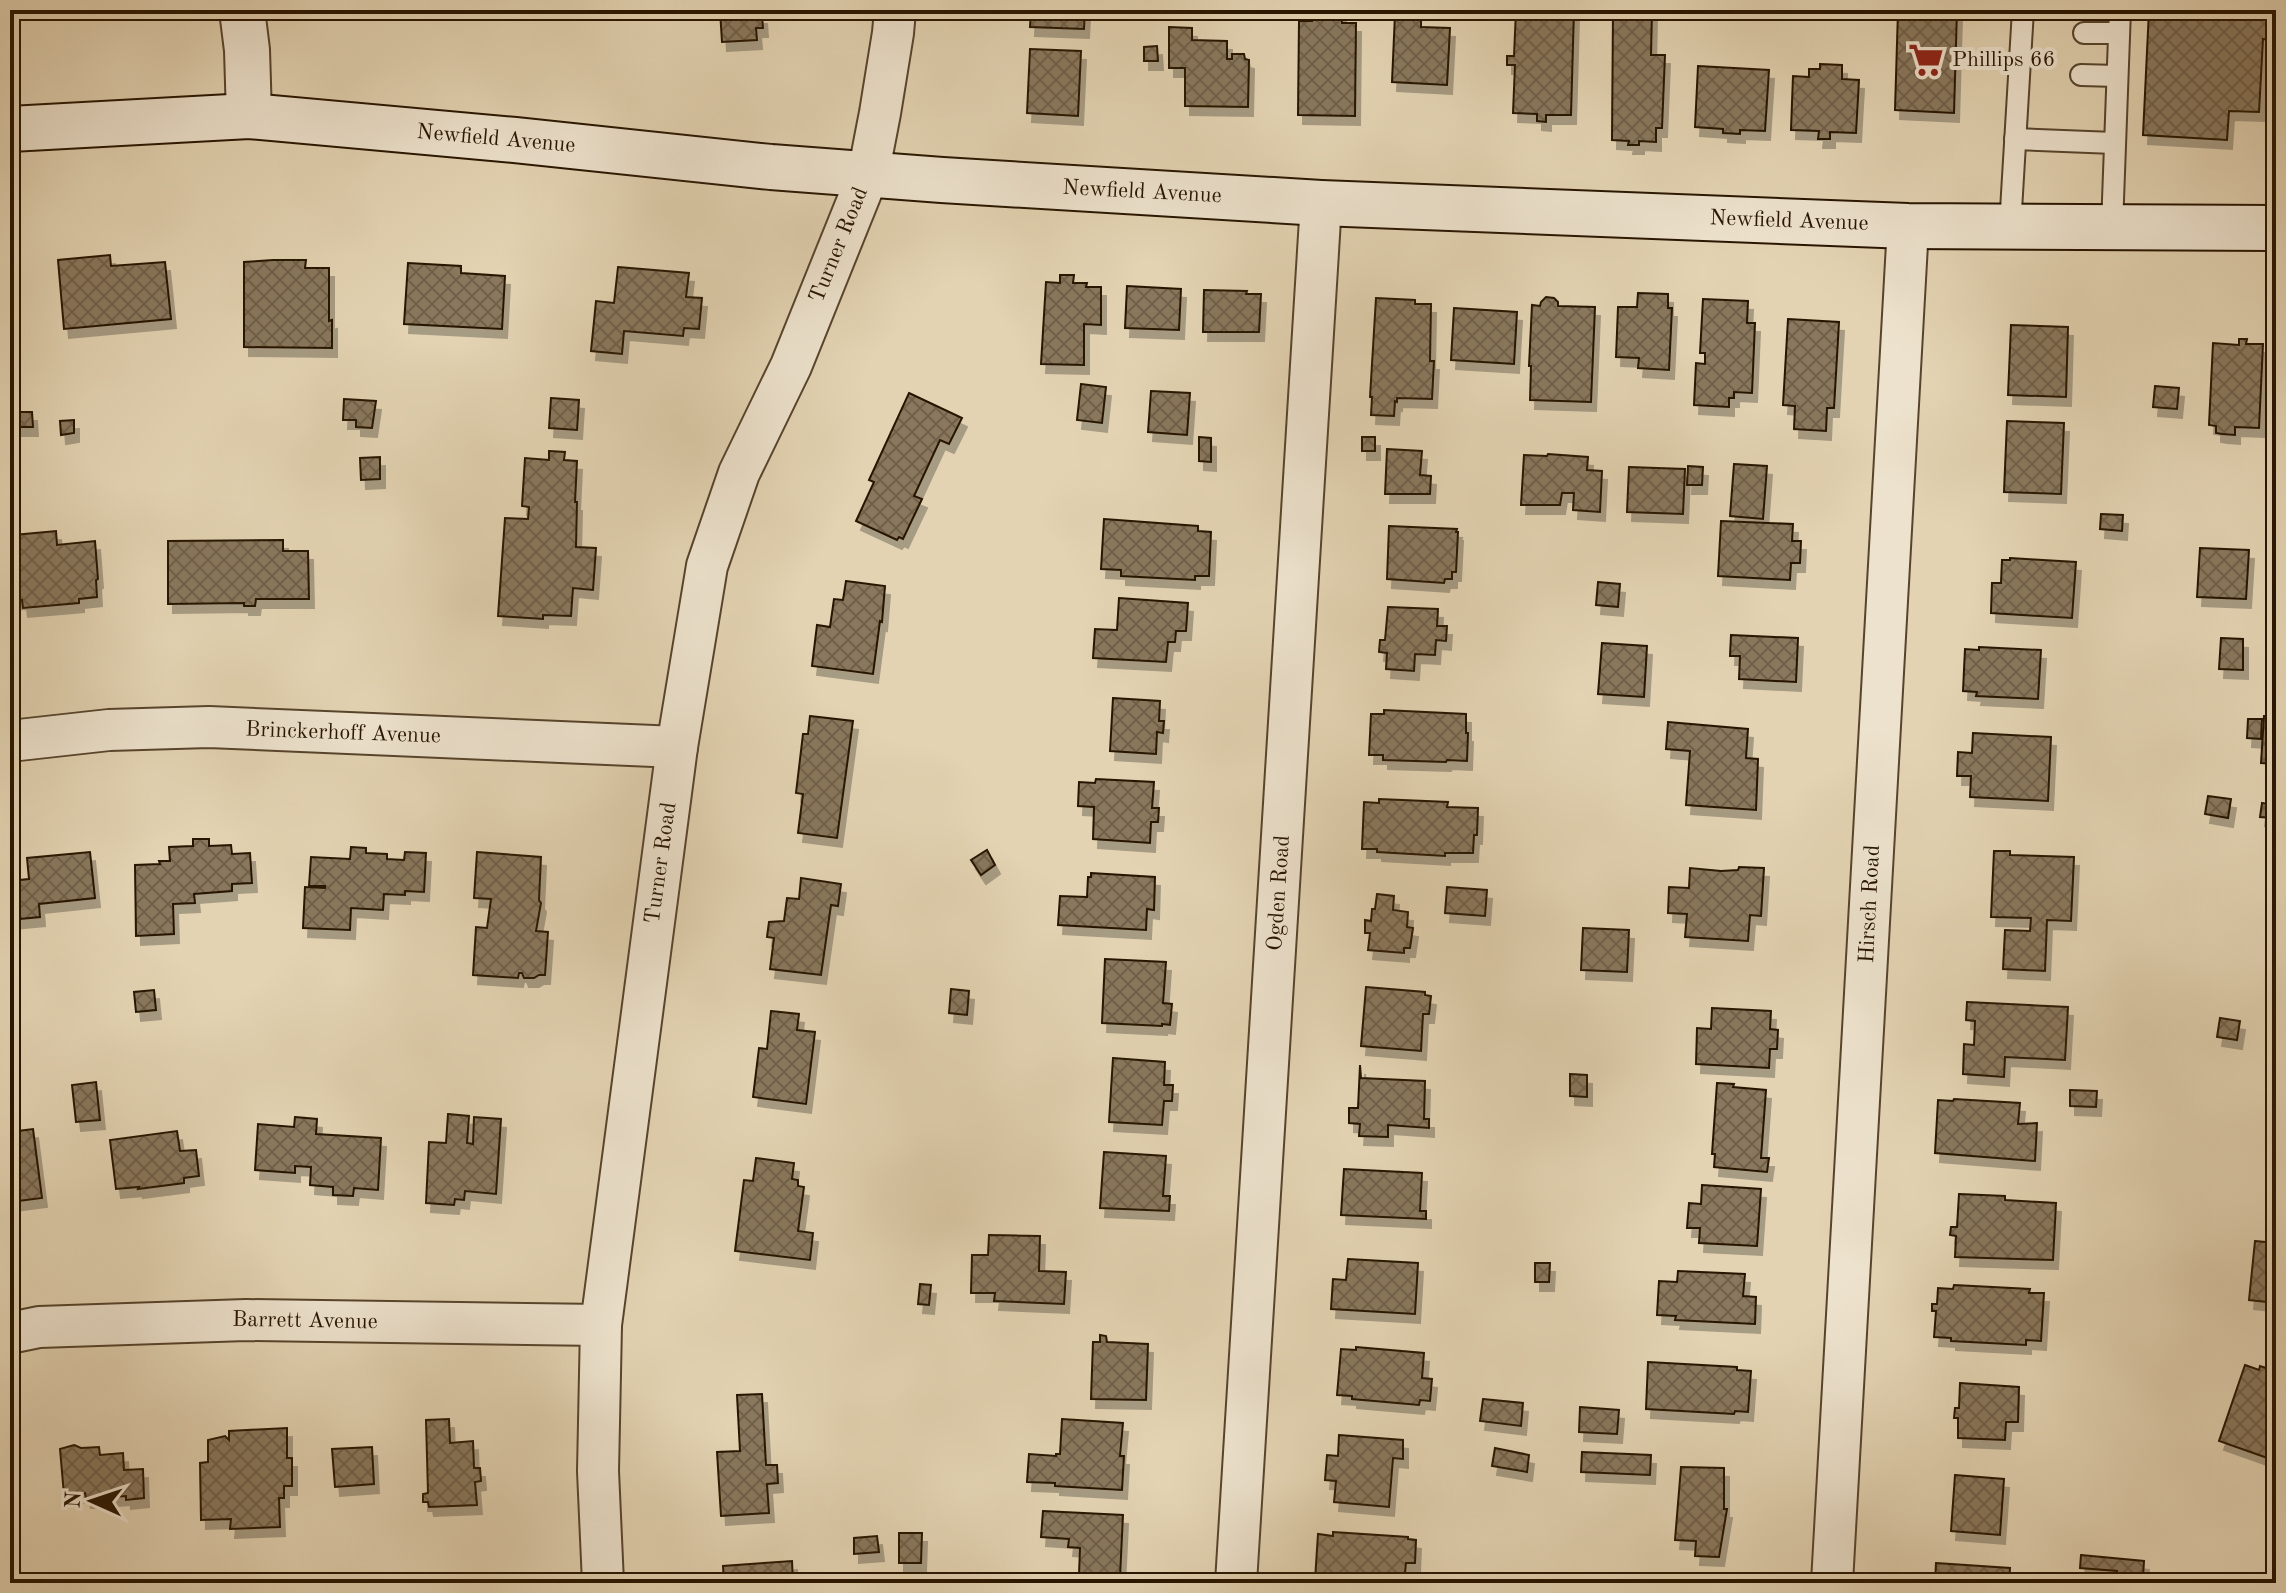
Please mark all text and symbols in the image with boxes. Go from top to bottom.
supermarket icon: Phillips 66 [1907,41,1945,79]
place label: Phillips 66 [1952,49,2055,71]
street label: Newfield Avenue [416,121,576,157]
street label: Newfield Avenue [1062,177,1222,207]
street label: Turner Road [806,184,872,306]
street label: Newfield Avenue [1709,207,1869,235]
street label: Brinckerhoff Avenue [245,719,441,747]
street label: Turner Road [642,801,680,925]
street label: Ogden Road [1264,834,1294,952]
street label: Hirsch Road [1856,844,1884,964]
street label: Barrett Avenue [232,1309,378,1333]
north arrow [52,1461,132,1541]
text: N [63,1491,85,1509]

